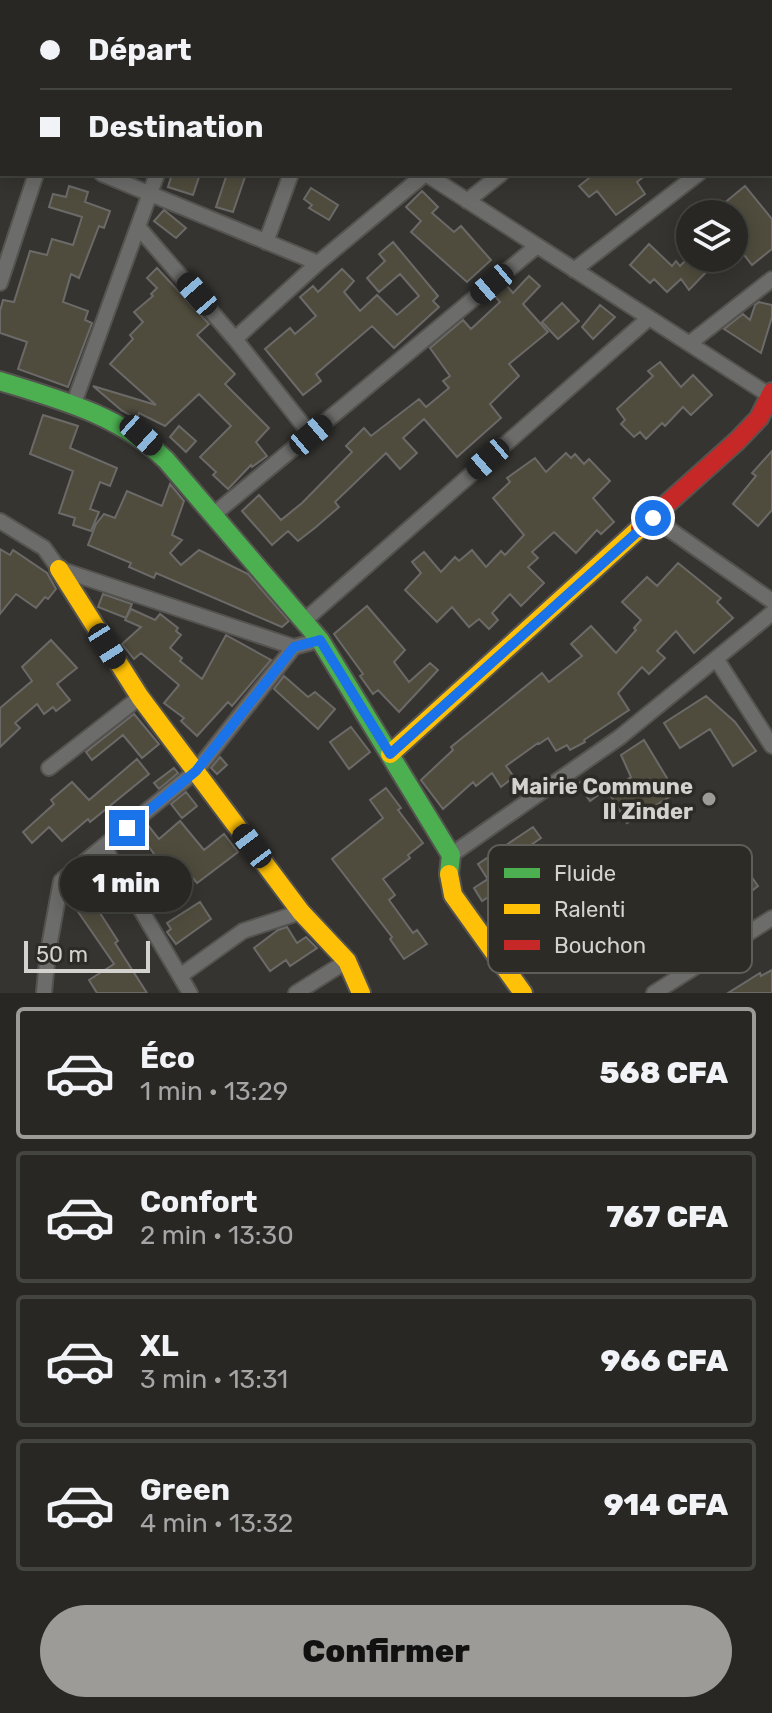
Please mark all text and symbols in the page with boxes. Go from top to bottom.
text: Départ [88,32,192,68]
text: Destination [88,109,263,145]
map controls [676,200,748,272]
button: layers [676,200,748,272]
car [466,259,518,309]
car [172,268,222,320]
car [115,410,167,460]
car [285,410,337,460]
car [462,434,514,484]
route start [635,500,671,536]
car [84,619,130,673]
place label: Mairie Commune II Zinder [511,773,693,825]
marker: Mairie Commune II Zinder [700,790,718,808]
route end [109,810,145,846]
car [228,820,276,872]
legend [488,845,752,973]
callout: 1 min [61,856,193,912]
text: Fluide [554,860,616,887]
text: 1 min [92,868,160,899]
text: Ralenti [554,896,625,923]
text: Bouchon [554,932,646,959]
scale bar [24,937,150,973]
text: 50 m [36,941,88,968]
icon: car [44,1037,116,1109]
text: Éco [140,1040,195,1076]
text: 568 CFA [600,1055,728,1091]
text: 1 min · 13:29 [140,1076,288,1107]
icon: car [44,1181,116,1253]
text: Confort [140,1184,258,1220]
text: 767 CFA [606,1199,728,1235]
text: 2 min · 13:30 [140,1220,294,1251]
icon: car [44,1325,116,1397]
text: XL [140,1328,179,1364]
text: 966 CFA [601,1343,728,1379]
text: 3 min · 13:31 [140,1364,288,1395]
icon: car [44,1469,116,1541]
text: Green [140,1472,230,1508]
text: 914 CFA [604,1487,728,1523]
text: 4 min · 13:32 [140,1508,293,1539]
button: Confirmer [40,1605,732,1697]

